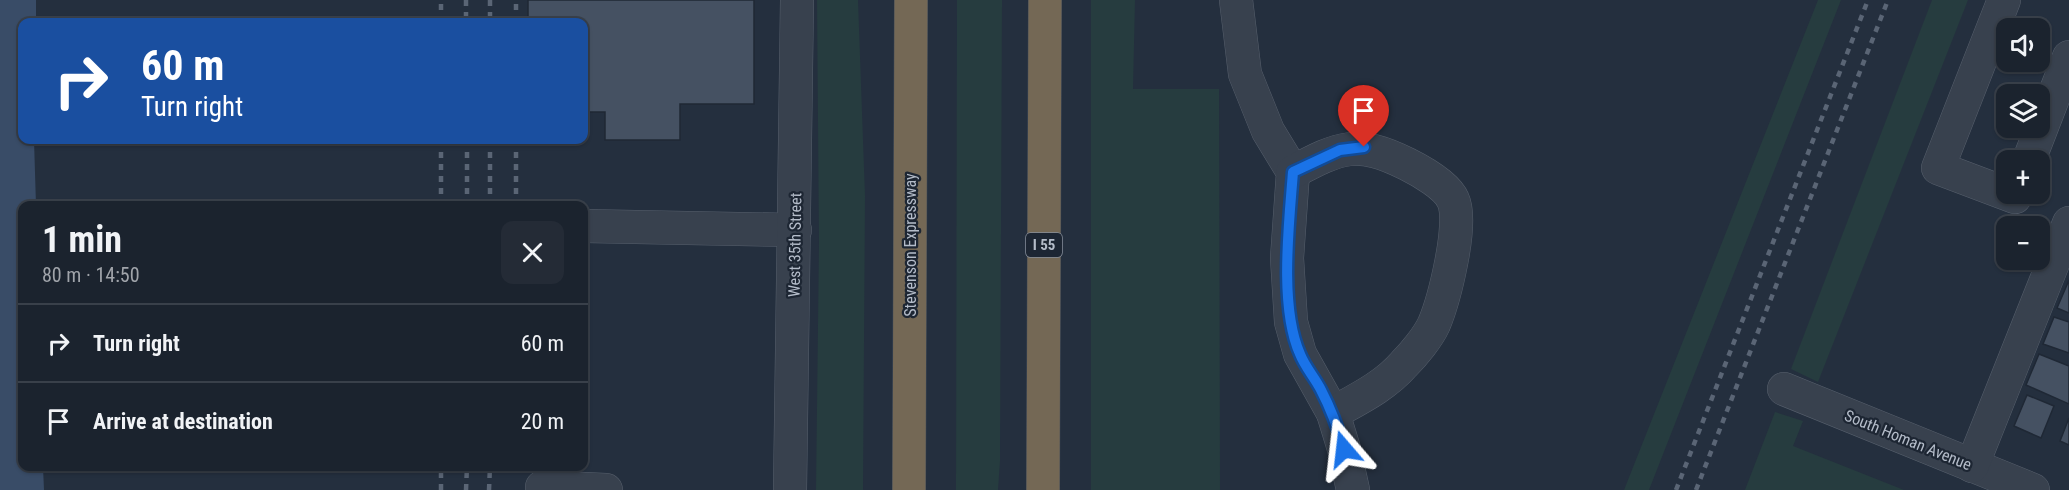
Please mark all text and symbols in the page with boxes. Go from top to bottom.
map controls [1996,18,2050,270]
button: sound [1996,18,2050,72]
text: 60 m [141,41,224,90]
icon: right [42,42,120,120]
button: layers [1996,84,2050,138]
pin [1338,85,1389,147]
text: Turn right [141,91,243,123]
icon: arrive [1347,94,1380,127]
button: + [1996,150,2050,204]
street label: Stevenson Expressway [901,173,920,317]
street label: West 35th Street [785,192,805,297]
button: − [1996,216,2050,270]
text: 1 min [42,219,122,261]
button: close [501,221,564,284]
road number: I 55 [1026,233,1062,257]
text: 80 m · 14:50 [42,263,140,287]
icon: right [42,327,75,360]
text: Turn right [93,331,180,356]
text: 60 m [521,331,564,356]
icon: arrive [42,405,75,438]
street label: South Homan Avenue [1842,406,1974,474]
text: Arrive at destination [93,409,273,434]
text: 20 m [521,409,564,434]
position arrow [1312,417,1376,481]

